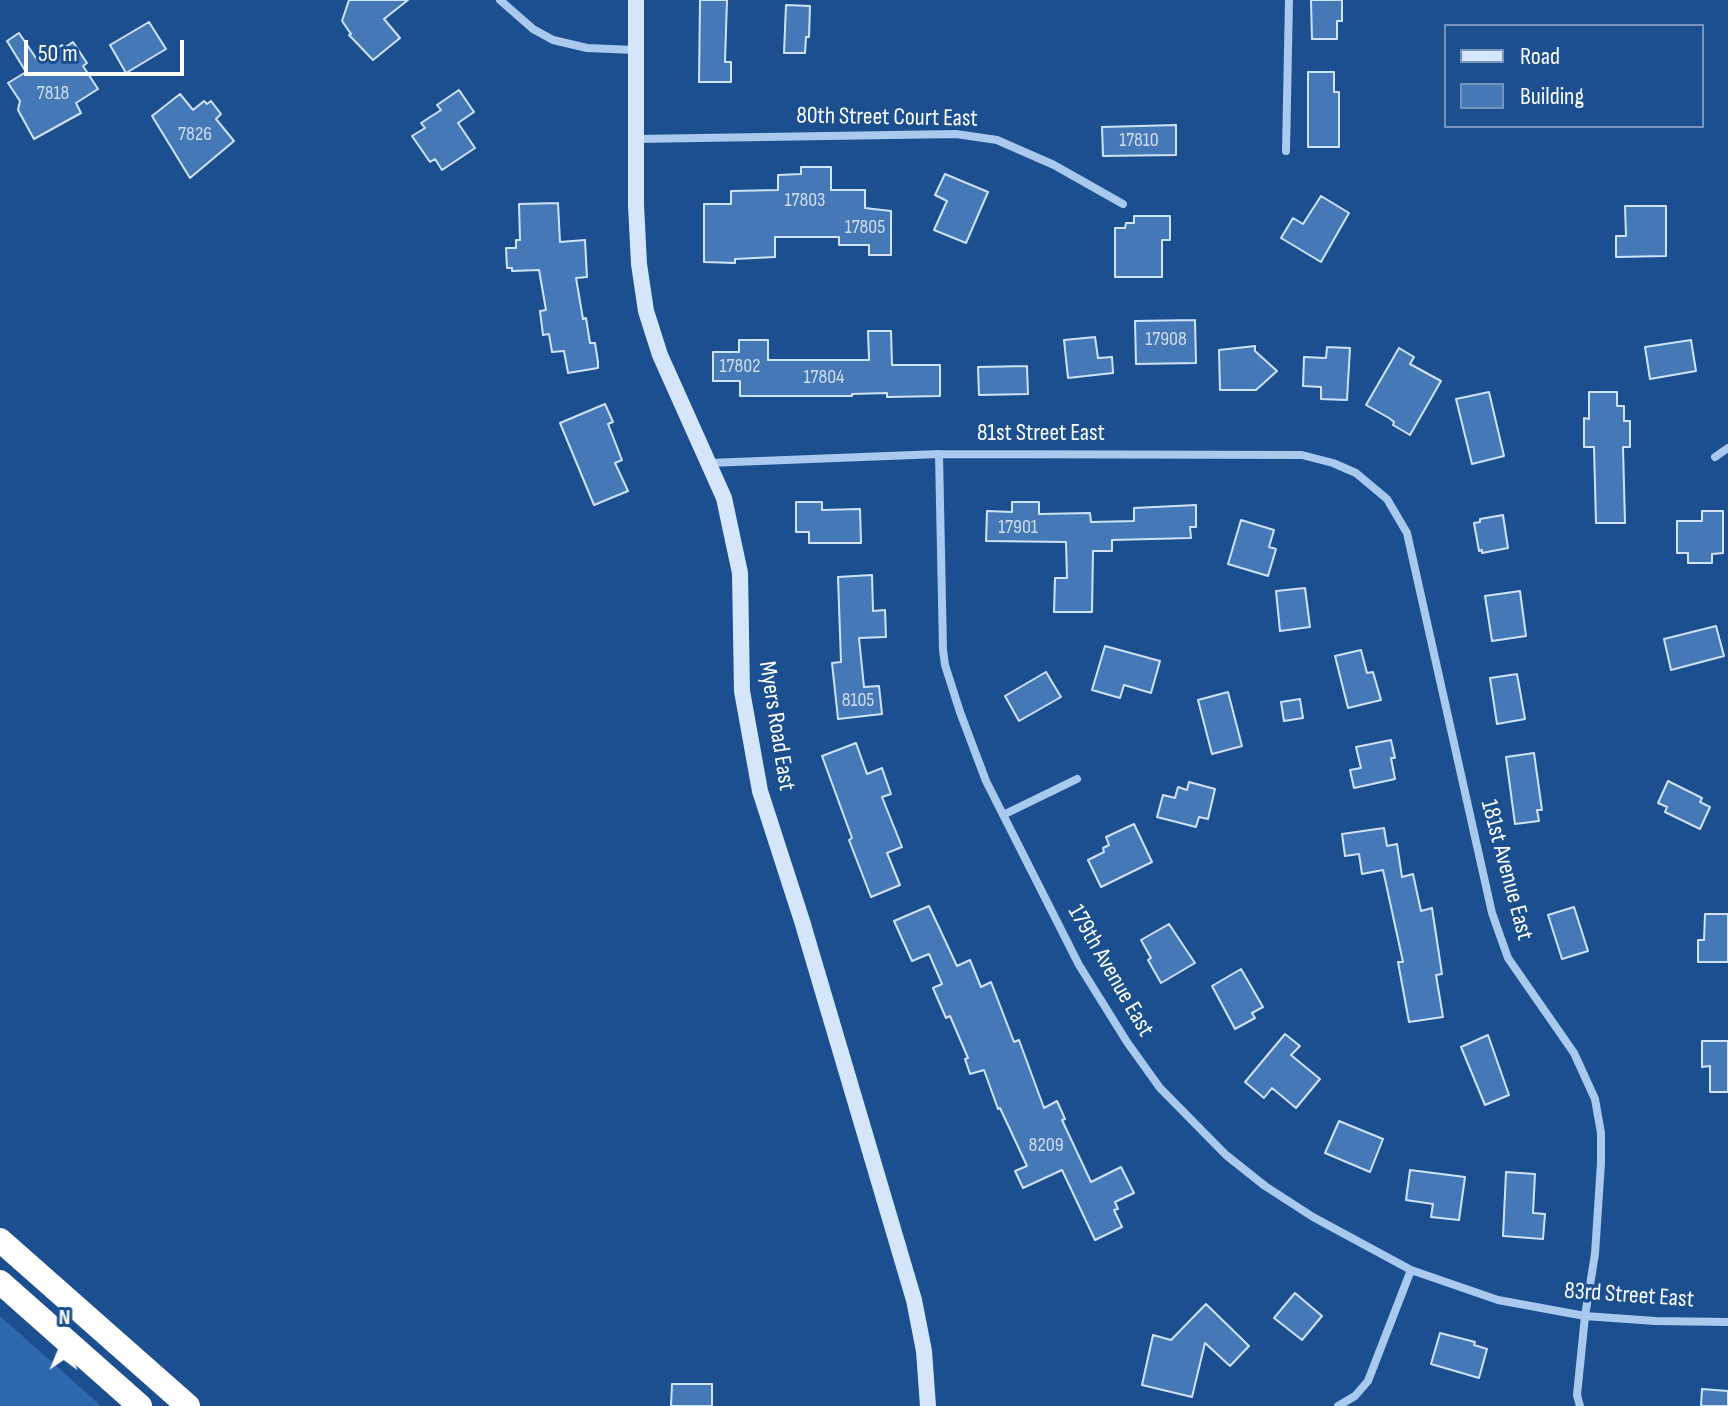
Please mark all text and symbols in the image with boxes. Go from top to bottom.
scale bar [28,24,188,74]
legend [1444,24,1704,128]
text: 50 m [38,39,78,68]
text: Road [1520,42,1560,71]
house number: 7818 [37,82,69,106]
text: Building [1520,82,1584,111]
street label: 80th Street Court East [796,102,978,134]
house number: 7826 [178,123,212,147]
house number: 17810 [1119,129,1159,153]
house number: 17803 [785,189,825,213]
house number: 17805 [845,216,885,240]
house number: 17908 [1145,328,1187,352]
house number: 17802 [720,355,760,379]
house number: 17804 [804,366,844,390]
street label: 81st Street East [977,420,1105,448]
house number: 17901 [998,516,1038,540]
street label: Myers Road East [752,659,800,793]
house number: 8105 [842,689,874,713]
street label: 181st Avenue East [1473,797,1539,943]
street label: 179th Avenue East [1061,900,1159,1042]
house number: 8209 [1028,1134,1064,1158]
street label: 83rd Street East [1563,1277,1695,1315]
north arrow [24,1302,104,1382]
text: N [58,1304,71,1331]

